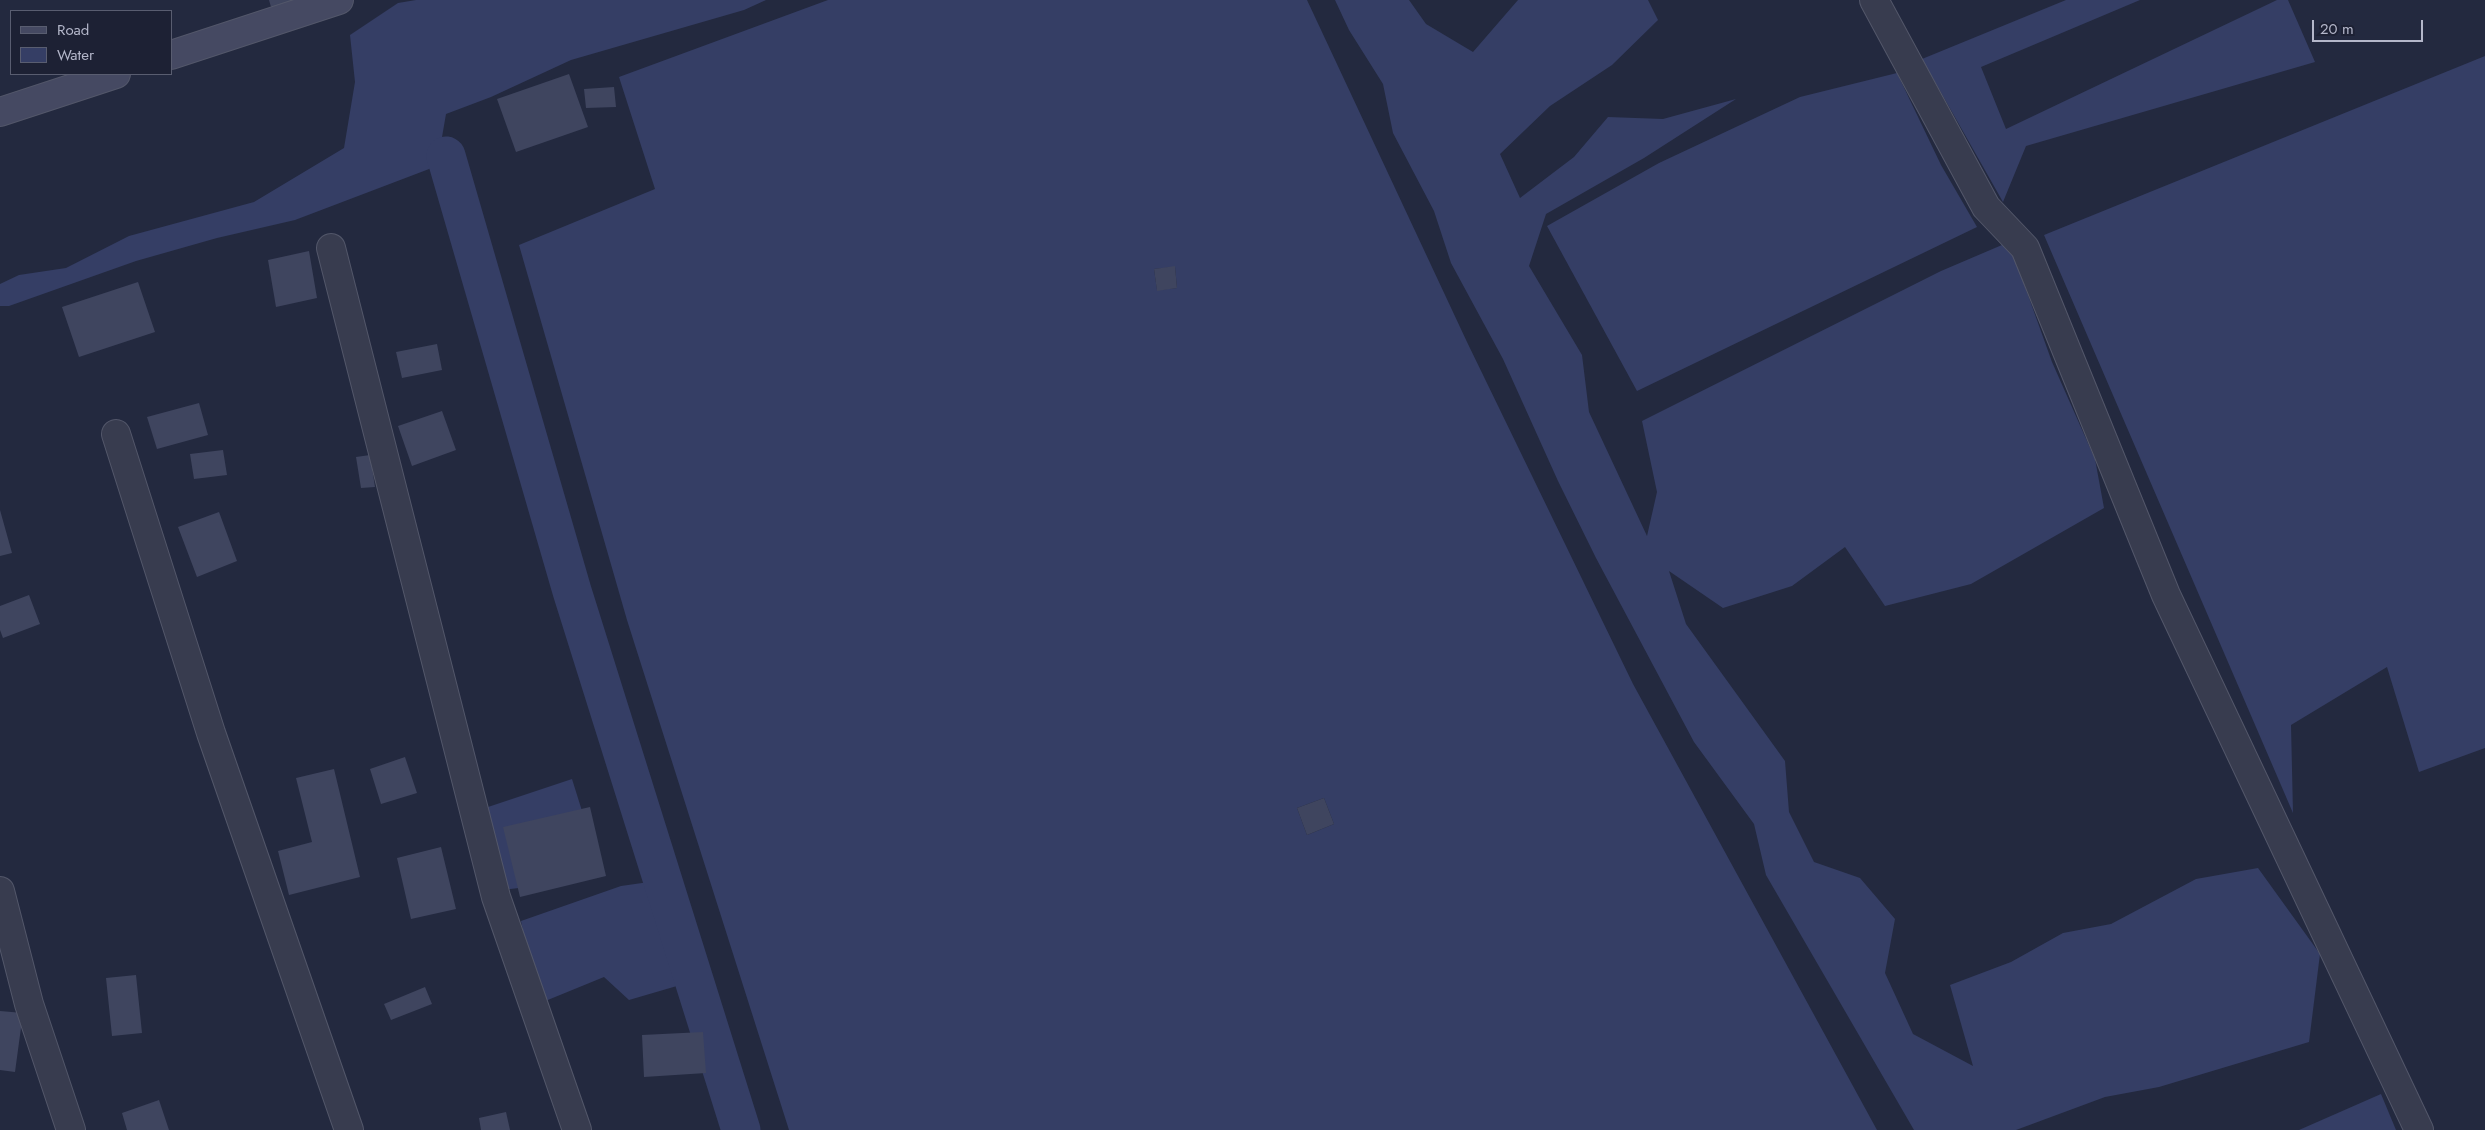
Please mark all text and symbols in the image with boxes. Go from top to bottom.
legend [10,10,172,75]
scale bar [2315,10,2426,42]
text: 20 m [2320,18,2354,40]
text: Road [57,19,89,41]
text: Water [57,44,94,66]

